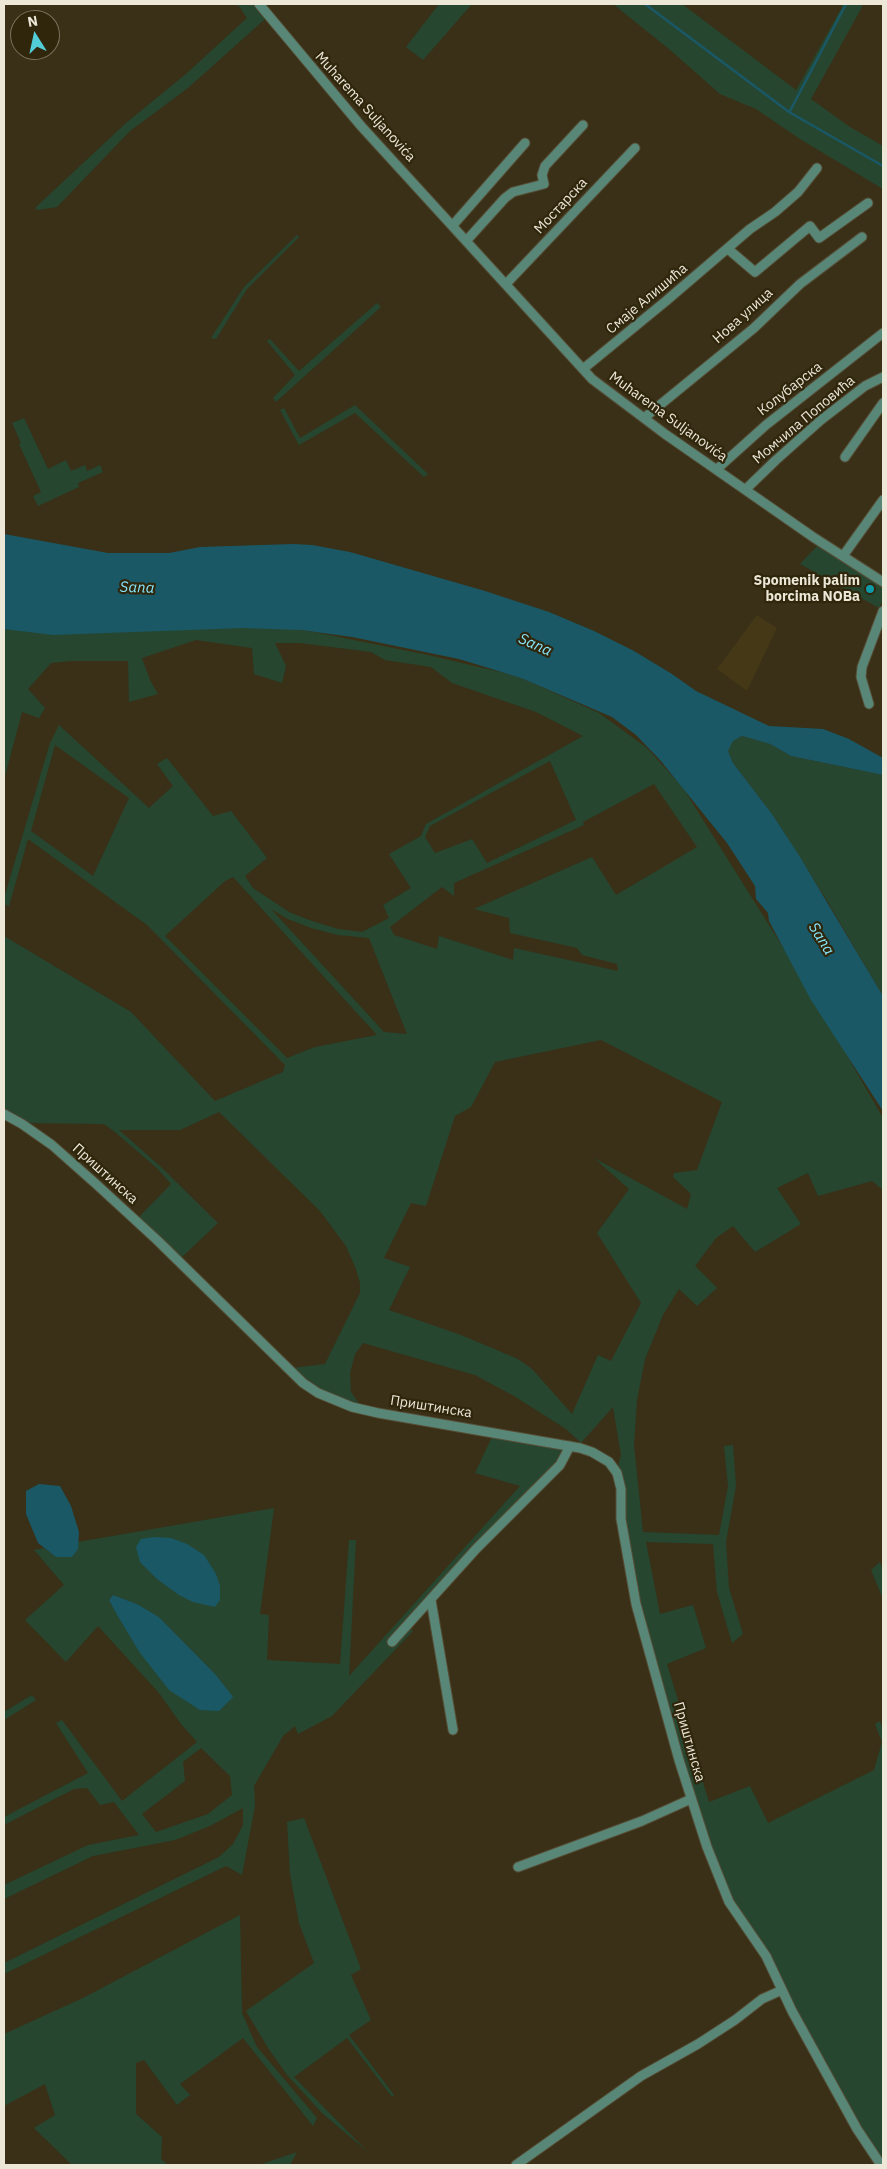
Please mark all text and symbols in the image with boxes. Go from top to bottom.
north arrow [10,10,60,60]
text: N [26,11,39,31]
street label: Muharema Suljanovića [311,49,419,165]
street label: Мостарска [531,175,591,237]
street label: Смаје Алишића [603,260,691,338]
street label: Нова улица [709,285,777,347]
street label: Колубарска [754,359,826,419]
street label: Muharema Suljanovića [606,368,730,466]
street label: Момчила Поповића [749,372,859,468]
place label: Spomenik palim borcima NOBa [754,573,860,606]
water label: Sana [119,578,155,598]
marker: Spomenik palim borcima NOBa [864,583,876,595]
water label: Sana [516,630,554,660]
water label: Sana [804,920,838,958]
street label: Приштинска [69,1140,141,1208]
street label: Приштинска [389,1392,473,1422]
street label: Приштинска [670,1700,708,1784]

